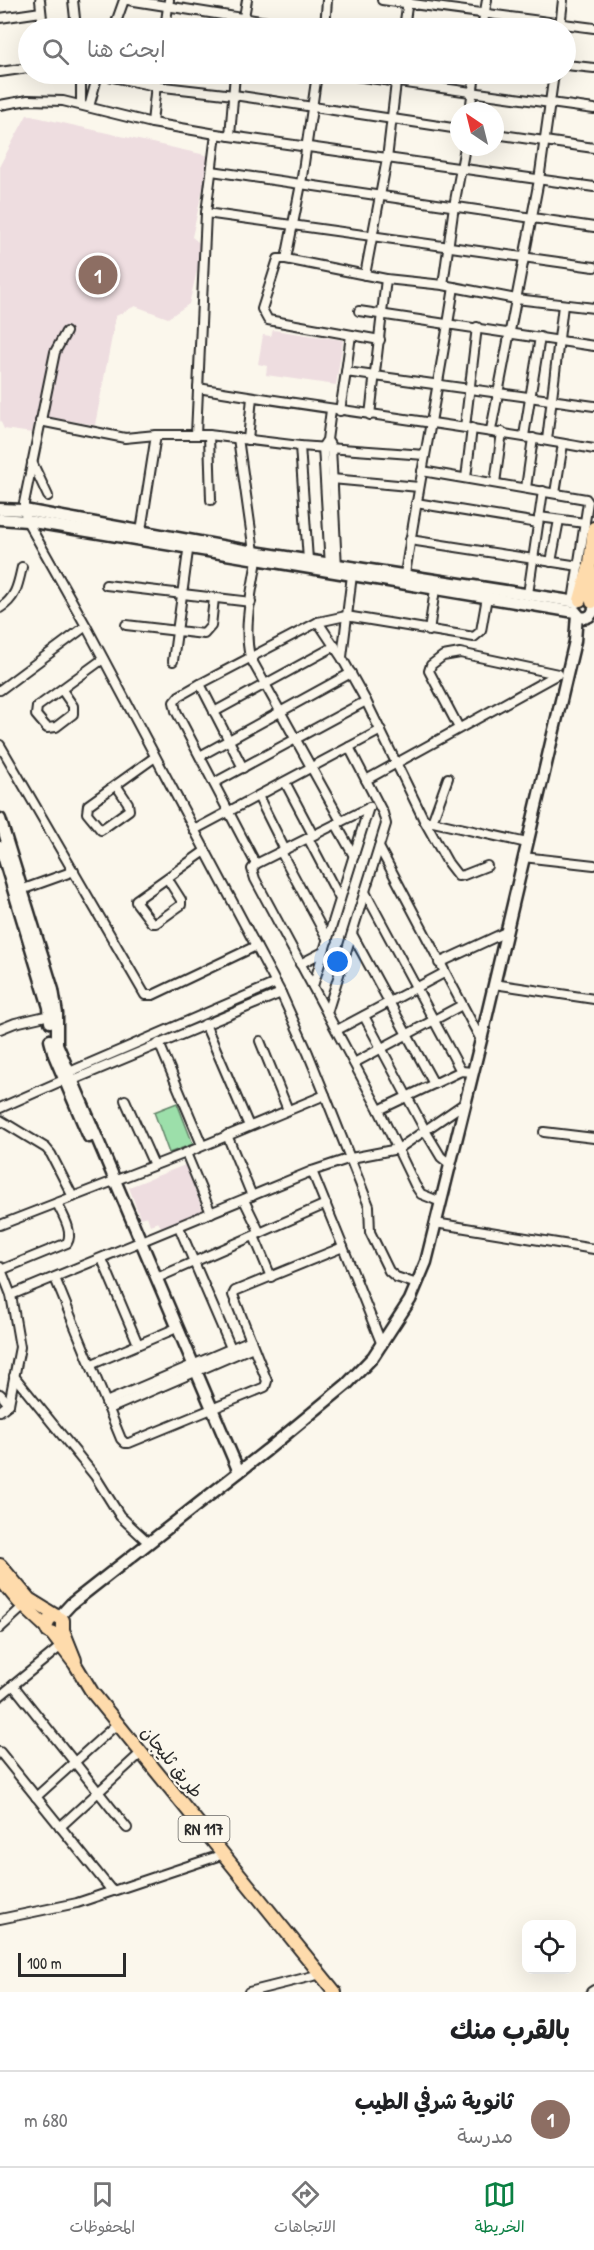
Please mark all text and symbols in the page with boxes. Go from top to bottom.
search box [18,18,576,84]
text: ابحث هنا [87,34,166,64]
icon: search [39,35,72,68]
north arrow [450,102,504,156]
pin: 1 [78,252,118,298]
your location [323,947,352,976]
street label: طريق ثليجان [135,1720,209,1803]
road number: RN 117 [178,1816,230,1842]
map controls [522,1920,576,1974]
button: locate [522,1920,576,1974]
scale bar [18,1950,126,1978]
text: 100 m [27,1952,62,1974]
text: بالقرب منك [450,2012,570,2047]
text: ثانوية شرفي الطيب [355,2086,513,2116]
text: 680 m [24,2106,68,2133]
text: 1 [547,2106,554,2133]
text: مدرسة [457,2122,513,2149]
tab: المحفوظات [69,2178,135,2241]
tab: الاتجاهات [274,2178,336,2241]
tab: الخريطة [475,2178,525,2241]

